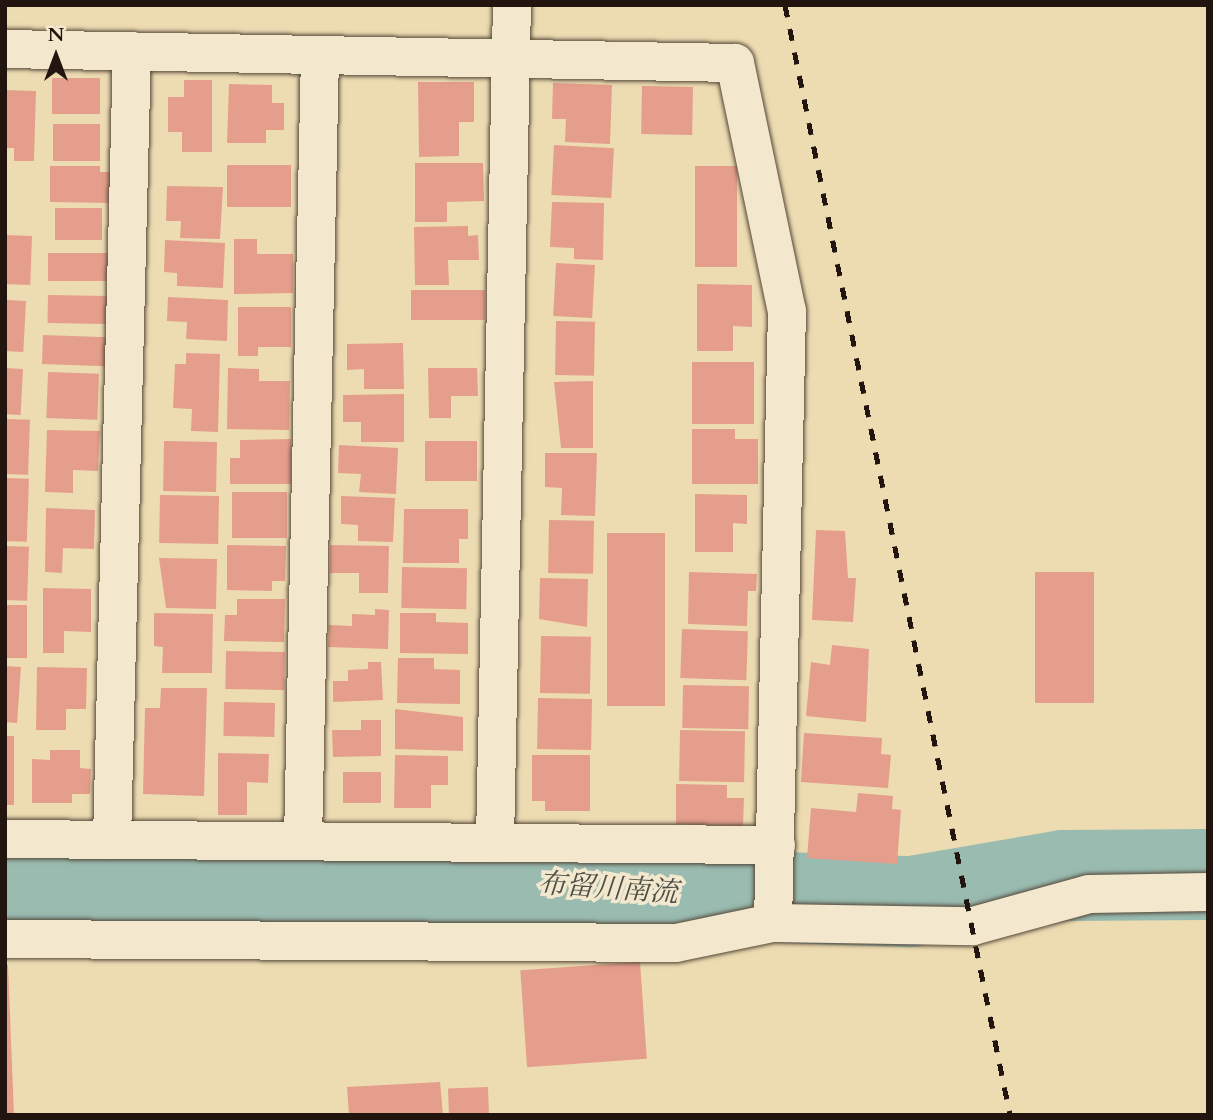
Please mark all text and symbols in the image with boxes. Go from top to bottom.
north arrow [21,21,91,91]
text: N [48,22,64,48]
water label: 布留川南流 [537,866,679,910]

